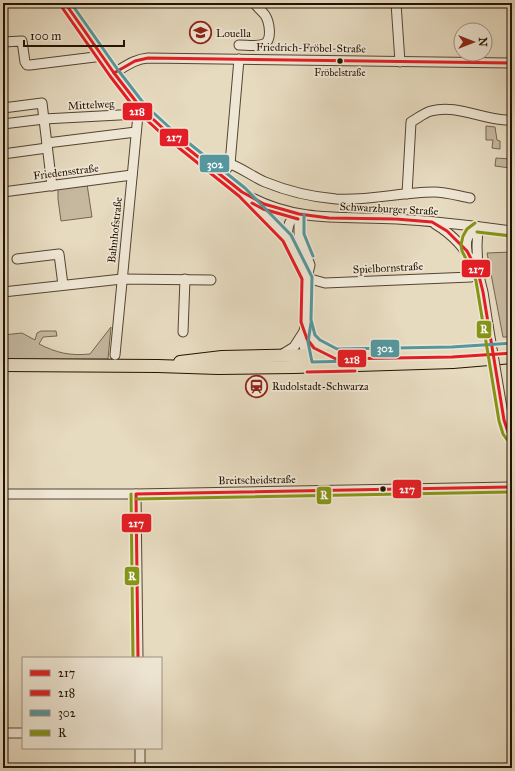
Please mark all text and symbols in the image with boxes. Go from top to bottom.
school or university icon: Louella [188,20,214,46]
scale bar [24,22,124,48]
north arrow [453,22,493,62]
place label: Louella [216,27,251,40]
text: 100 m [30,29,61,43]
text: N [476,37,489,47]
street label: Friedrich-Fröbel-Straße [256,41,366,55]
marker: Fröbelstraße [335,56,345,66]
place label: Fröbelstraße [314,67,366,79]
street label: Mittelweg [68,97,115,113]
line badge: 218 [122,102,153,121]
text: 218 [129,105,145,118]
line badge: 217 [159,128,189,147]
text: 217 [166,131,182,144]
line badge: 302 [199,154,230,173]
text: 302 [207,158,224,172]
street label: Friedensstraße [33,161,100,182]
street label: Bahnhofstraße [105,196,125,264]
street label: Schwarzburger Straße [339,200,439,218]
line badge: 217 [461,259,491,278]
street label: Spielbornstraße [353,260,424,276]
text: 217 [468,263,484,276]
line badge: R [476,320,492,339]
text: R [480,323,489,336]
line badge: 302 [370,339,400,358]
text: 302 [377,342,394,356]
line badge: 218 [337,349,367,368]
text: 218 [344,353,360,366]
station icon: Rudolstadt-Schwarza [244,373,270,399]
place label: Rudolstadt-Schwarza [272,380,369,393]
street label: Breitscheidstraße [218,473,296,487]
line badge: 217 [392,479,422,499]
text: 217 [399,483,415,496]
unlabelled marker [378,484,388,494]
line badge: R [316,486,332,505]
text: R [320,489,329,502]
line badge: 217 [121,513,152,533]
text: 217 [128,517,144,530]
line badge: R [124,566,140,586]
text: R [128,570,137,583]
legend [22,657,162,749]
text: 217 [58,666,75,680]
text: 218 [58,686,75,700]
text: 302 [58,706,76,720]
text: R [58,726,67,740]

